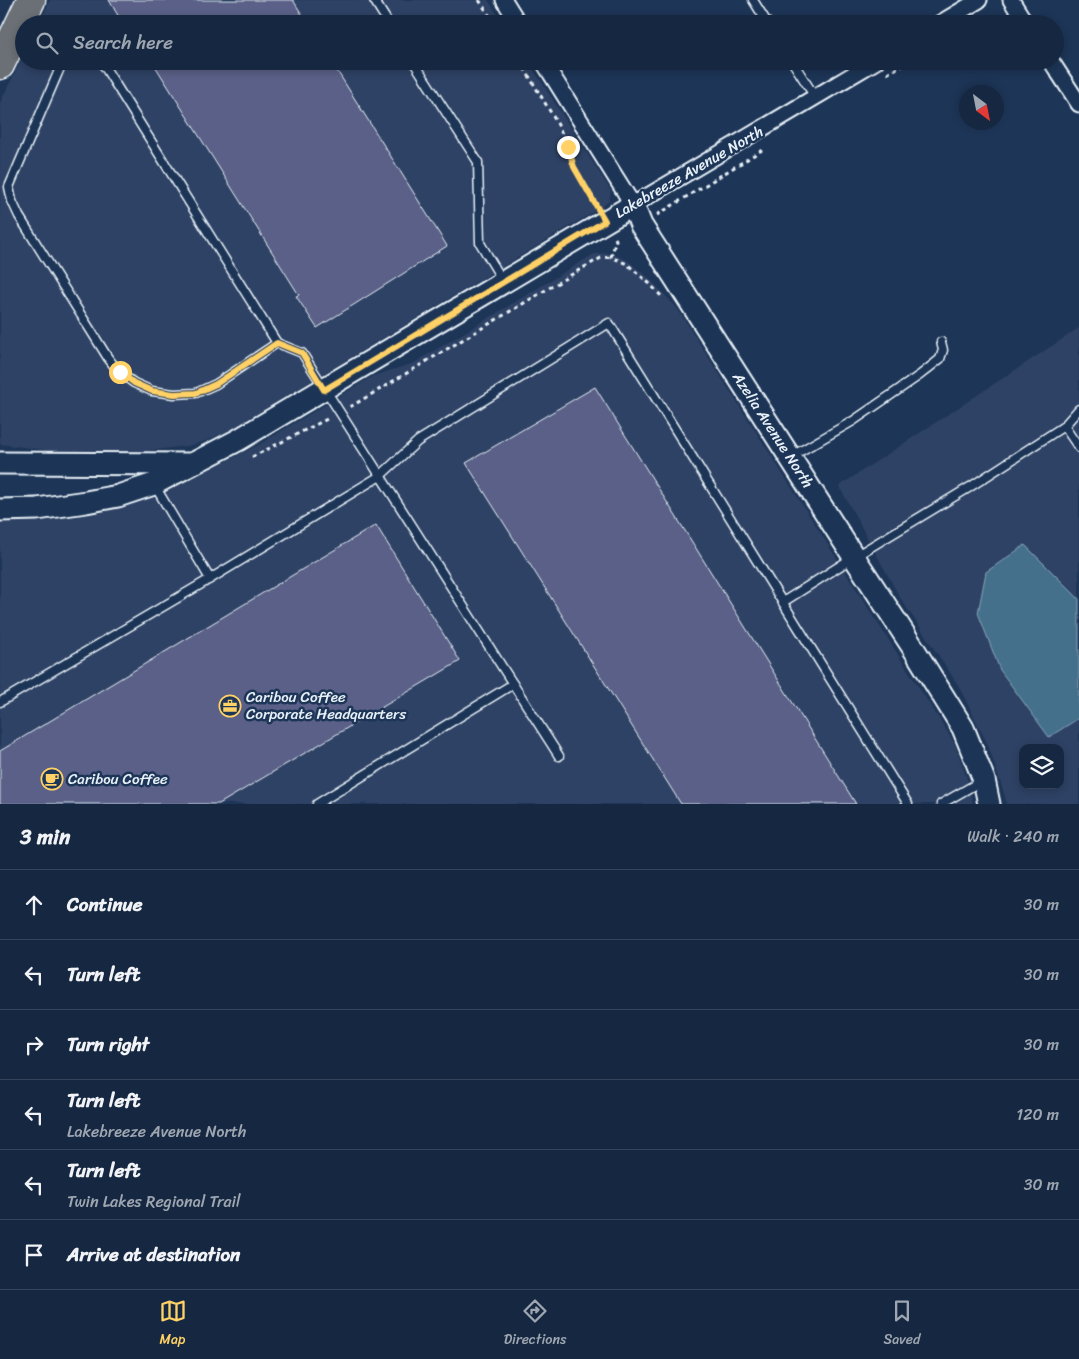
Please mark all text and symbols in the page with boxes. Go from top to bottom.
search box [15,15,1064,70]
text: Search here [73,26,173,59]
icon: search [33,29,61,57]
north arrow [959,85,1004,130]
street label: Lakebreeze Avenue North [610,119,768,225]
route end [557,136,580,159]
route start [109,361,132,384]
street label: Azelia Avenue North [725,366,821,494]
place label: Caribou Coffee Corporate Headquarters [246,684,406,727]
office icon: Caribou Coffee Corporate Headquarters [218,694,242,718]
map controls [1019,744,1064,789]
button: layers [1019,744,1064,789]
place label: Caribou Coffee [68,766,168,792]
cafe icon: Caribou Coffee [40,767,64,791]
text: 3 min [20,818,70,856]
text: Walk · 240 m [967,822,1059,851]
text: Continue [67,888,143,921]
text: 30 m [1024,890,1059,919]
icon: ahead [20,891,48,919]
text: Turn left [67,958,140,991]
text: 30 m [1024,960,1059,989]
icon: left [20,961,48,989]
text: Turn right [67,1028,149,1061]
text: 30 m [1024,1030,1059,1059]
icon: right [20,1031,48,1059]
text: Turn left [67,1084,140,1117]
text: 120 m [1016,1100,1059,1129]
icon: left [20,1101,48,1129]
text: Lakebreeze Avenue North [67,1117,246,1146]
text: Turn left [67,1154,140,1187]
text: 30 m [1024,1170,1059,1199]
icon: left [20,1171,48,1199]
text: Twin Lakes Regional Trail [67,1187,241,1216]
text: Arrive at destination [67,1238,240,1271]
icon: arrive [20,1241,48,1269]
tab: Map [159,1297,187,1352]
tab: Directions [504,1297,566,1352]
tab: Saved [884,1297,920,1352]

